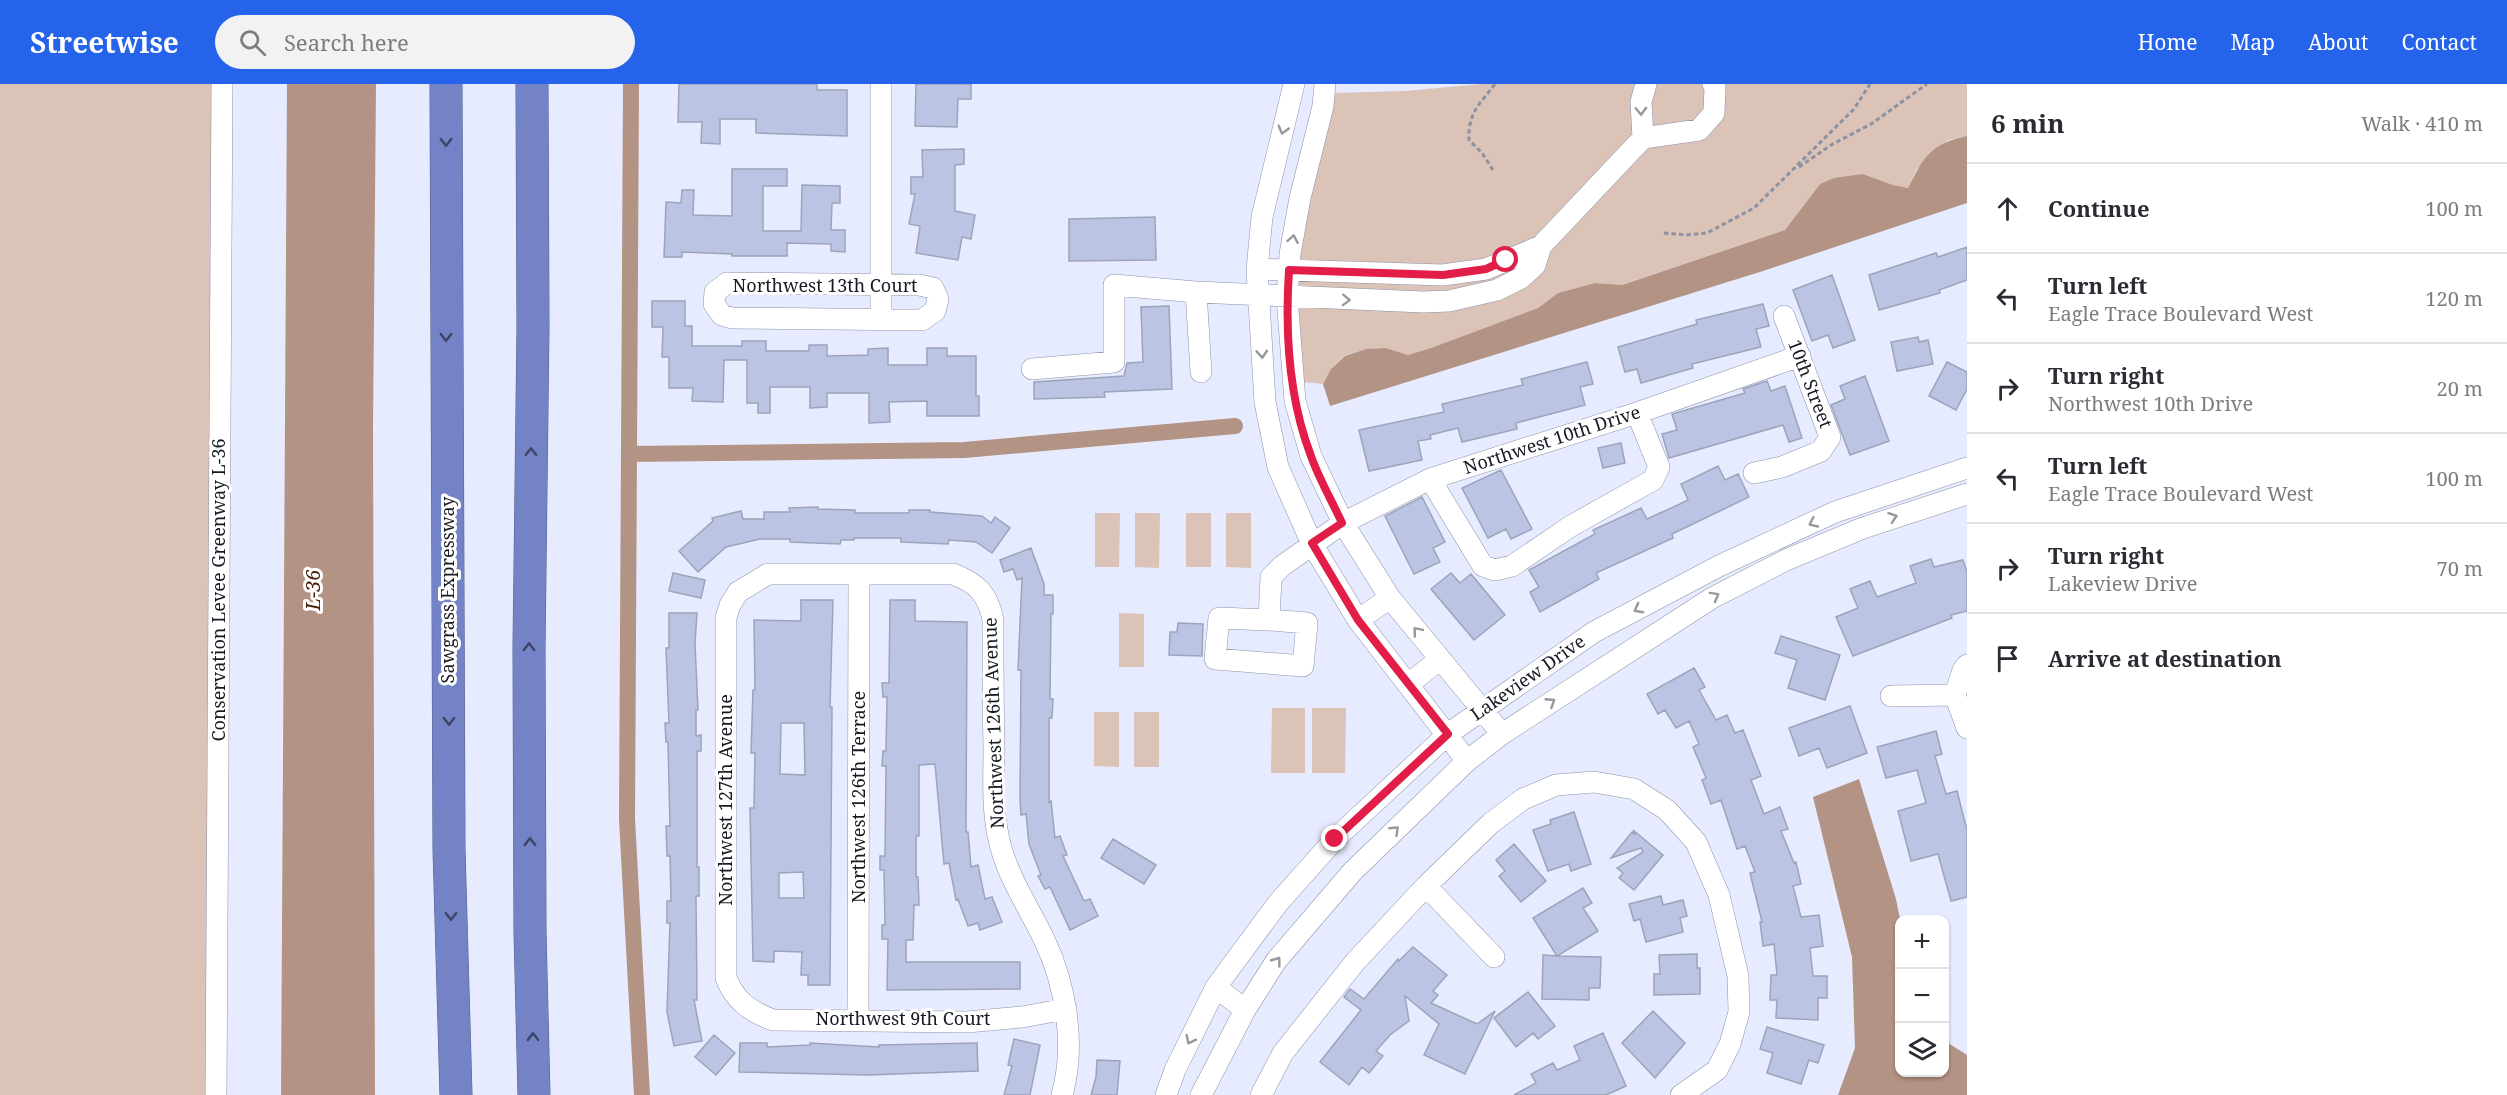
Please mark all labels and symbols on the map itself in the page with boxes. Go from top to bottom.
one-way arrow [1635,106,1648,115]
one-way arrow [1278,124,1290,135]
one-way arrow [440,138,452,147]
one-way arrow [1286,235,1299,245]
route start [1492,246,1518,272]
street label: Northwest 13th Court [733,273,917,297]
one-way arrow [1341,293,1350,306]
one-way arrow [440,333,452,342]
street label: 10th Street [1783,336,1839,431]
one-way arrow [1255,350,1268,359]
street label: Northwest 10th Drive [1460,399,1643,479]
street label: Conservation Levee Greenway L-36 [206,438,230,742]
one-way arrow [525,447,537,456]
street label: Sawgrass Expressway [435,496,459,683]
one-way arrow [1887,512,1898,525]
one-way arrow [1808,515,1819,527]
water label: L-36 [299,569,326,612]
one-way arrow [1709,592,1719,604]
one-way arrow [1633,601,1644,613]
street label: Northwest 126th Avenue [977,617,1009,829]
one-way arrow [1414,627,1425,638]
street label: Lakeview Drive [1465,629,1589,726]
one-way arrow [523,642,535,651]
street label: Northwest 126th Terrace [846,691,870,903]
street label: Northwest 127th Avenue [713,694,737,906]
one-way arrow [1545,697,1555,709]
one-way arrow [443,717,455,726]
route end [1321,825,1347,851]
one-way arrow [1389,826,1399,837]
one-way arrow [524,837,536,846]
one-way arrow [445,912,457,921]
one-way arrow [1270,957,1281,968]
street label: Northwest 9th Court [816,1006,990,1030]
one-way arrow [527,1032,539,1041]
one-way arrow [1186,1033,1197,1044]

